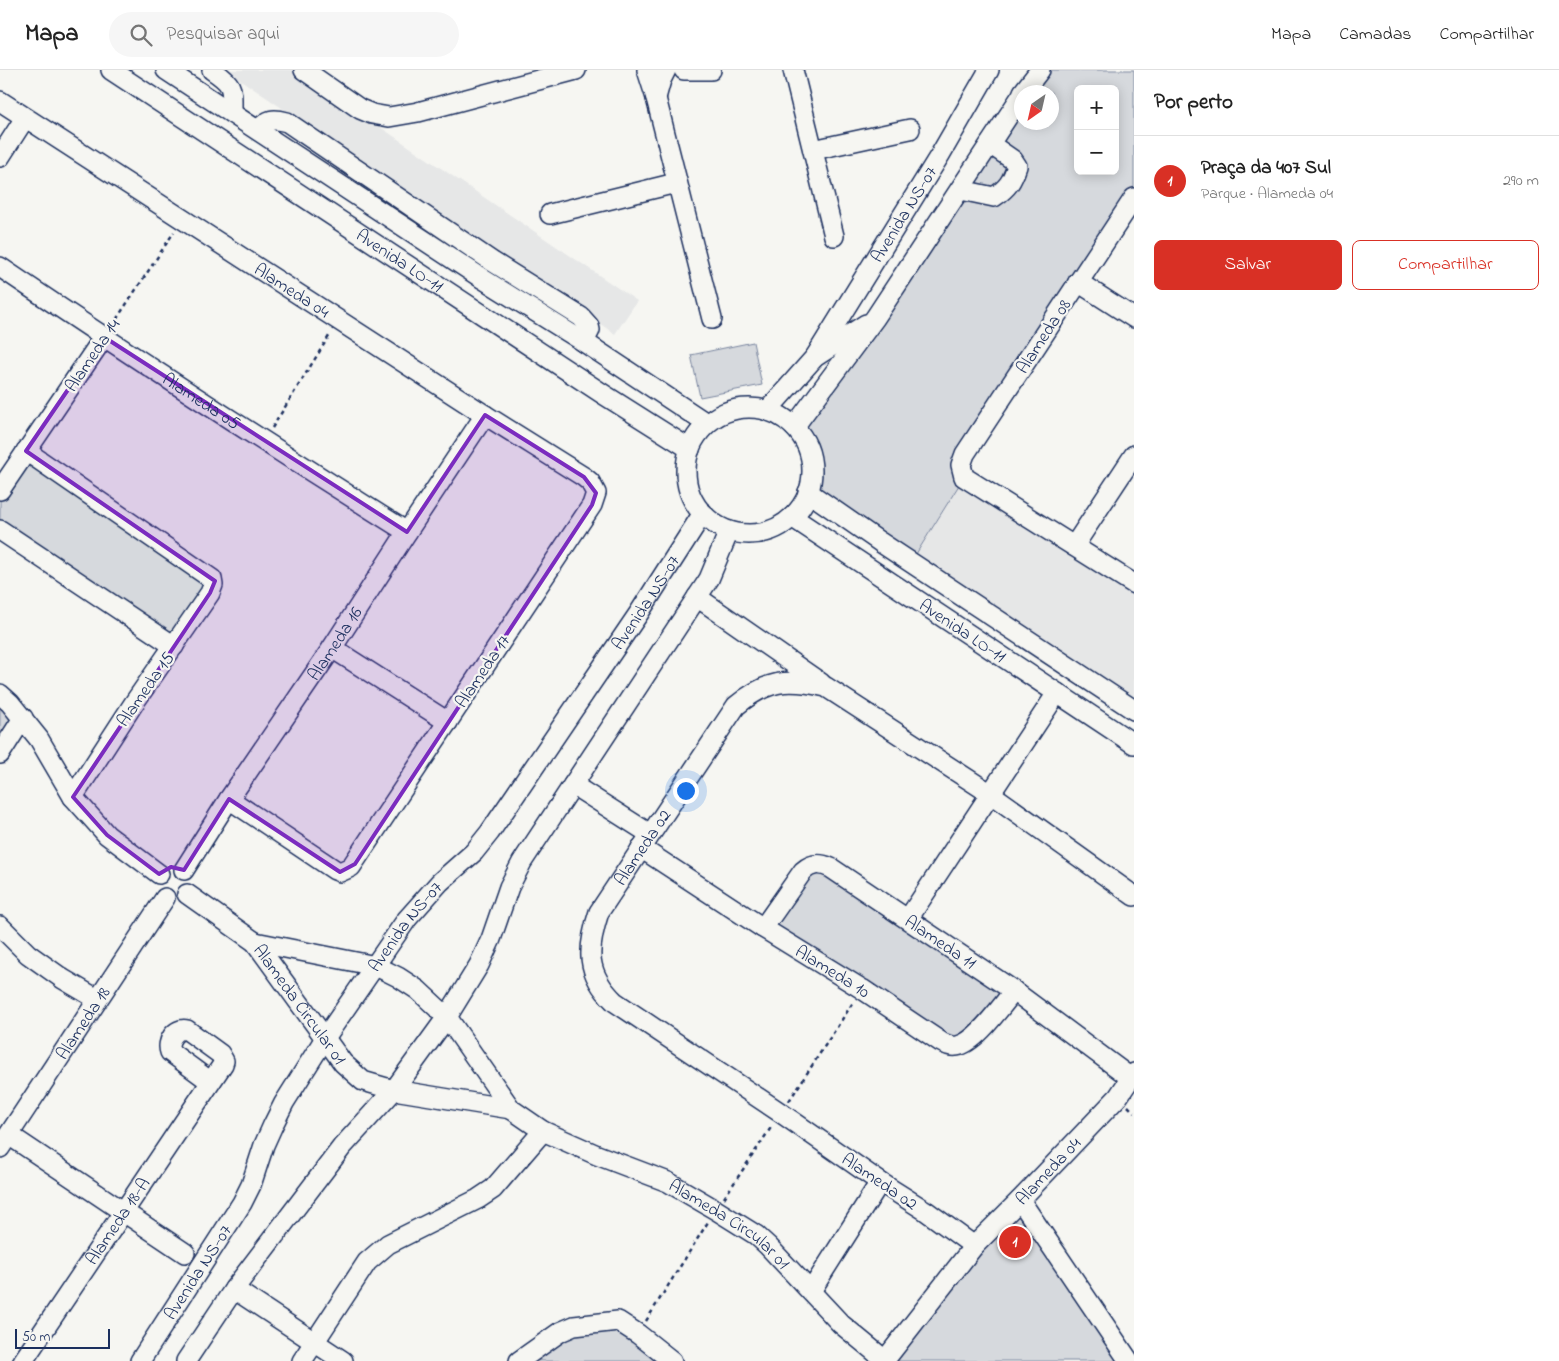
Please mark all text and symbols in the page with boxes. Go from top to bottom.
search box [109,12,459,57]
text: Mapa [25,17,79,52]
icon: search [127,21,155,49]
text: Pesquisar aqui [167,21,280,48]
text: Mapa [1271,22,1311,48]
text: Camadas [1339,22,1412,48]
text: Compartilhar [1440,22,1534,48]
north arrow [1014,85,1059,130]
map controls [1074,85,1119,175]
button: + [1074,85,1119,130]
text: Por perto [1154,88,1233,118]
button: − [1074,130,1119,175]
text: Praça da 407 Sul [1201,155,1331,182]
street label: Avenida NS-07 [865,162,945,268]
text: 1 [1167,169,1173,193]
text: 290 m [1503,169,1539,193]
text: Parque · Alameda 04 [1201,182,1333,206]
street label: Avenida LO-11 [350,224,448,300]
button: Salvar [1154,240,1342,290]
button: Compartilhar [1352,240,1539,290]
street label: Alameda 04 [248,258,334,326]
street label: Alameda 08 [1011,294,1079,380]
street label: Alameda 14 [60,314,128,398]
street label: Alameda 05 [156,368,245,437]
street label: Avenida NS-07 [606,550,688,656]
street label: Avenida LO-11 [913,594,1011,671]
street label: Alameda 16 [302,602,370,687]
street label: Alameda 17 [450,630,518,714]
street label: Alameda 15 [111,647,182,733]
your location [673,778,699,804]
street label: Alameda 02 [609,805,679,892]
street label: Avenida NS-07 [363,876,450,978]
street label: Alameda 11 [898,910,981,977]
street label: Alameda Circular 01 [246,940,351,1071]
street label: Alameda 10 [789,940,875,1006]
street label: Alameda 18 [51,982,118,1066]
street label: Alameda 04 [1010,1132,1089,1212]
street label: Alameda 02 [836,1148,922,1218]
street label: Alameda 18-A [80,1173,158,1271]
street label: Alameda Circular 01 [663,1174,795,1276]
street label: Avenida NS-07 [159,1220,240,1326]
pin: 1 [999,1223,1031,1261]
scale bar [15,1326,110,1349]
text: 50 m [22,1327,50,1348]

